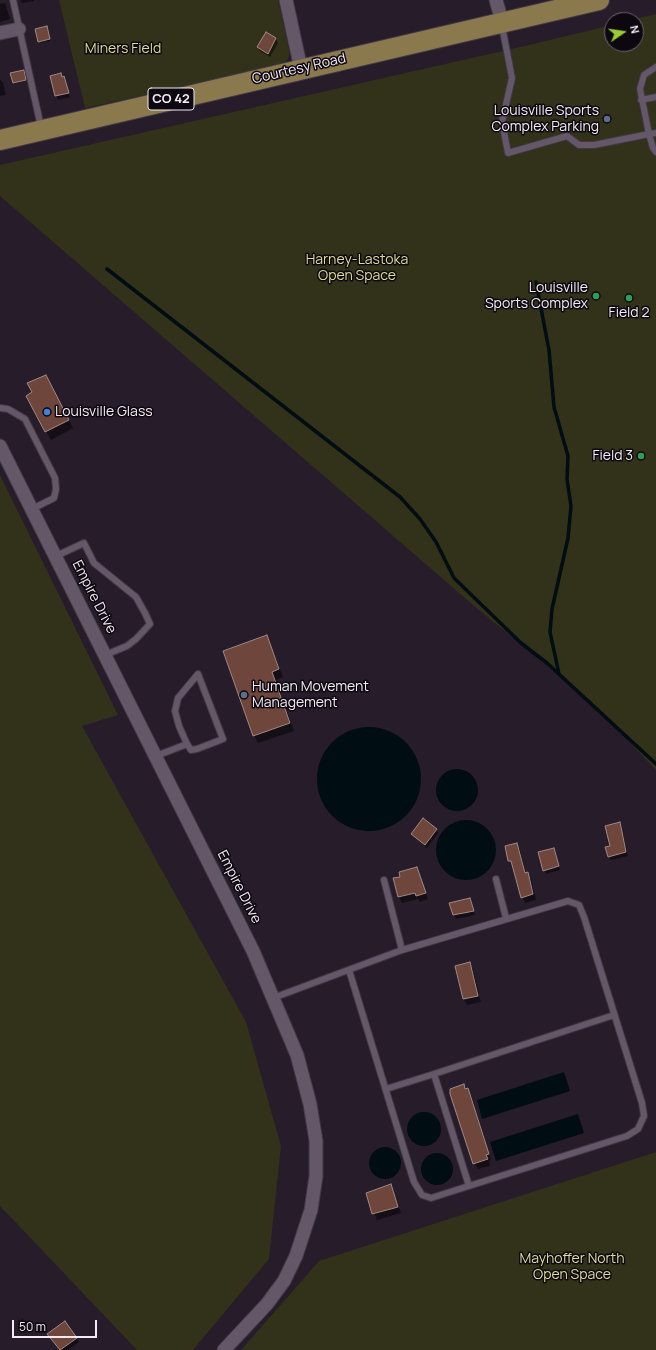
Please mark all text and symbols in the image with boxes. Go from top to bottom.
north arrow [604,12,644,52]
text: N [627,24,643,35]
park label: Miners Field [85,41,161,57]
street label: Courtesy Road [251,50,347,88]
road number: CO 42 [148,88,194,110]
place label: Louisville Sports Complex Parking [491,103,599,136]
marker: Louisville Sports Complex Parking [602,114,612,124]
park label: Harney-Lastoka Open Space [306,252,408,284]
place label: Louisville Sports Complex [485,280,588,312]
marker: Louisville Sports Complex [591,291,601,301]
marker: Field 2 [624,293,634,303]
place label: Field 2 [609,305,649,321]
place label: Louisville Glass [55,404,153,420]
marker: Louisville Glass [42,407,52,417]
place label: Field 3 [592,448,633,464]
marker: Field 3 [636,451,646,461]
street label: Empire Drive [68,558,120,636]
place label: Human Movement Management [252,679,369,712]
marker: Human Movement Management [239,690,249,700]
street label: Empire Drive [213,848,265,926]
park label: Mayhoffer North Open Space [520,1251,624,1284]
scale bar [14,1312,99,1338]
text: 50 m [19,1318,46,1335]

